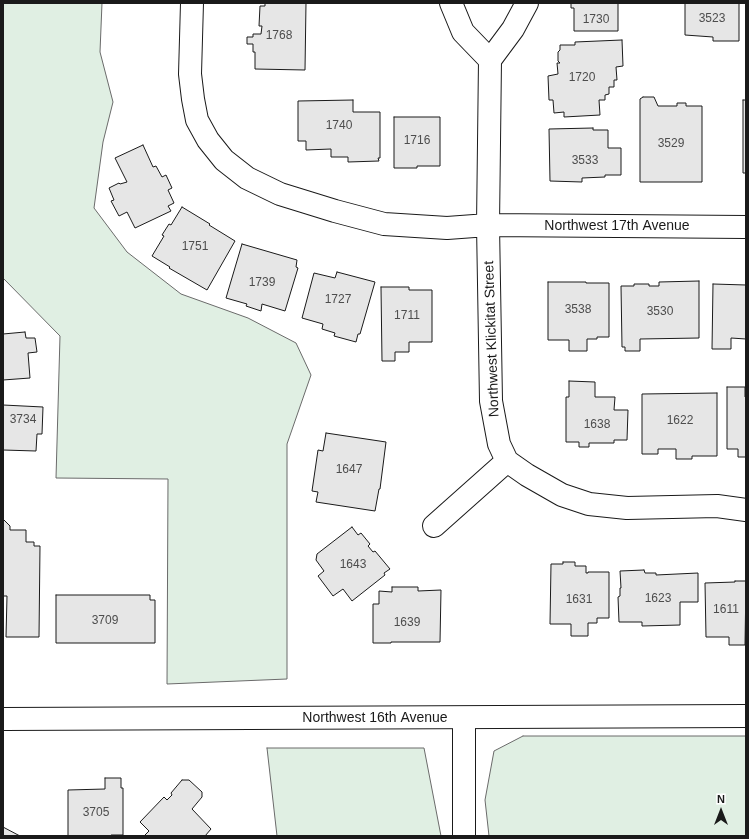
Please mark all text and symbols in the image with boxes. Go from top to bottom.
house number: 3523 [699,12,725,26]
house number: 1730 [583,13,609,27]
house number: 1768 [266,29,292,43]
house number: 1720 [569,71,595,85]
house number: 1740 [326,119,352,133]
house number: 1716 [404,134,430,148]
house number: 3529 [658,137,684,151]
house number: 3533 [572,154,598,168]
street label: Northwest 17th Avenue [544,218,690,234]
house number: 1751 [182,240,208,254]
street label: Northwest Klickitat Street [481,261,503,417]
house number: 1739 [249,276,275,290]
house number: 1727 [325,293,351,307]
house number: 3538 [565,303,591,317]
house number: 3530 [647,305,673,319]
house number: 1711 [394,309,420,323]
house number: 3734 [10,413,36,427]
house number: 1622 [667,414,693,428]
house number: 1638 [584,418,610,432]
house number: 1647 [336,463,362,477]
house number: 1643 [340,558,366,572]
house number: 1623 [645,592,671,606]
house number: 1631 [566,593,592,607]
house number: 1611 [713,603,739,617]
house number: 3709 [92,614,118,628]
house number: 1639 [394,616,420,630]
street label: Northwest 16th Avenue [302,710,448,726]
north arrow [701,791,741,831]
text: N [717,793,725,805]
house number: 3705 [83,806,109,820]

